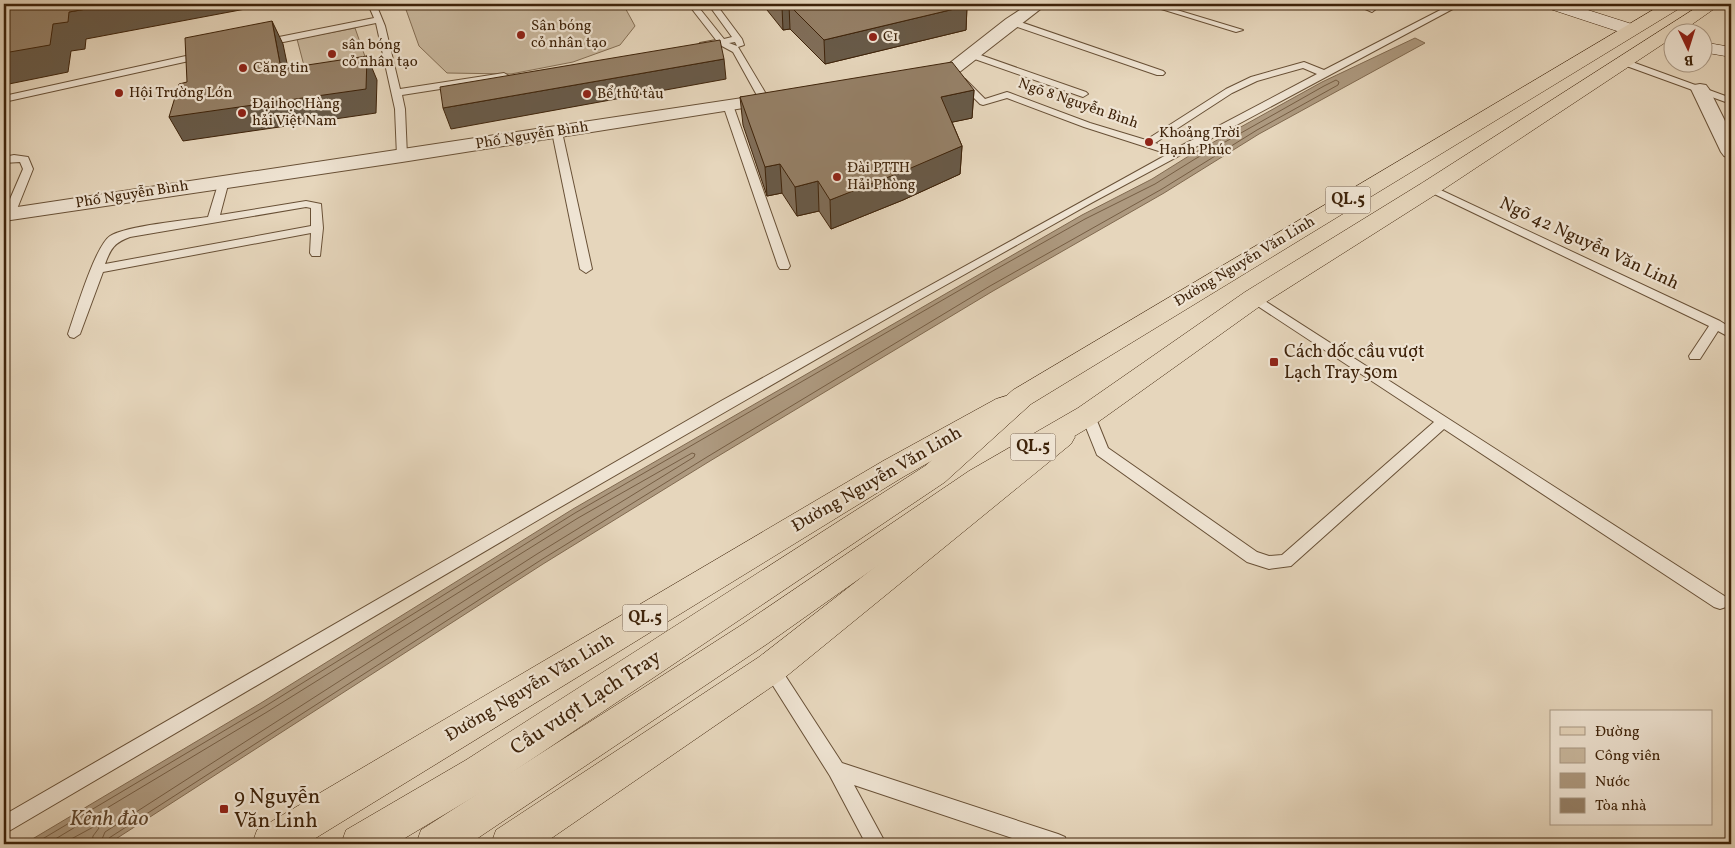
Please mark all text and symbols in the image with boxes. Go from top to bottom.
place label: Sân bóng cỏ nhân tạo [531,16,607,54]
north arrow [1662,22,1712,72]
place label: C1 [883,27,899,48]
marker: Sân bóng cỏ nhân tạo [515,29,527,41]
marker: C1 [867,31,879,43]
place label: sân bóng cỏ nhân tạo [342,35,418,73]
marker: sân bóng cỏ nhân tạo [326,48,338,60]
text: B [1683,50,1694,69]
place label: Căng tin [253,58,309,79]
marker: Căng tin [237,62,249,74]
street label: Ngõ 8 Nguyễn Bình [1015,74,1141,134]
place label: Hội Trường Lớn [129,83,232,104]
place label: Bể thử tàu [597,84,664,105]
marker: Hội Trường Lớn [113,87,125,99]
marker: Bể thử tàu [581,88,593,100]
place label: Đại học Hàng hải Việt Nam [252,94,340,132]
marker: Đại học Hàng hải Việt Nam [236,107,248,119]
street label: Phố Nguyễn Bình [474,117,590,155]
place label: Khoảng Trời Hạnh Phúc [1159,123,1240,161]
marker: Khoảng Trời Hạnh Phúc [1143,136,1155,148]
place label: Đài PTTH Hải Phòng [847,158,916,196]
marker: Đài PTTH Hải Phòng [831,171,843,183]
street label: Phố Nguyễn Bình [74,176,190,214]
road number: QL.5 [1326,186,1370,214]
street label: Ngõ 42 Nguyễn Văn Linh [1495,191,1683,297]
street label: Đường Nguyễn Văn Linh [1171,212,1319,312]
place label: Cách dốc cầu vượt Lạch Tray 50m [1284,340,1425,386]
marker: Cách dốc cầu vượt Lạch Tray 50m [1268,356,1280,368]
street label: Đường Nguyễn Văn Linh [787,421,967,539]
road number: QL.5 [1010,434,1056,461]
road number: QL.5 [622,604,668,632]
street label: Đường Nguyễn Văn Linh [441,627,619,748]
street label: Cầu vượt Lạch Tray [505,643,668,763]
legend [1550,710,1712,826]
text: Đường [1595,722,1640,743]
text: Công viên [1595,746,1660,767]
text: Nước [1595,772,1630,793]
place label: 9 Nguyễn Văn Linh [234,783,320,836]
text: Tòa nhà [1595,796,1647,817]
marker: 9 Nguyễn Văn Linh [218,803,230,815]
water label: Kênh đào [70,804,148,835]

